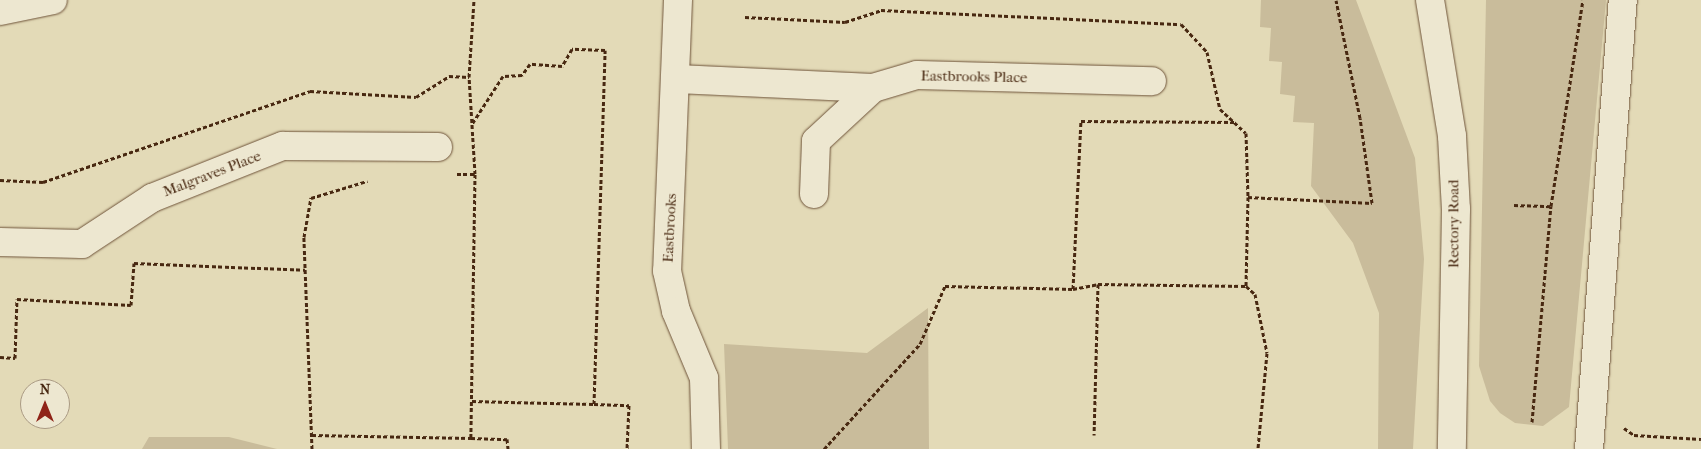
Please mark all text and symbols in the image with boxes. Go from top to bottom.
street label: Eastbrooks Place [920,67,1028,87]
street label: Malgraves Place [160,147,264,201]
street label: Rectory Road [1445,180,1463,268]
street label: Eastbrooks [659,193,681,263]
north arrow [20,379,70,429]
text: N [40,381,50,398]

